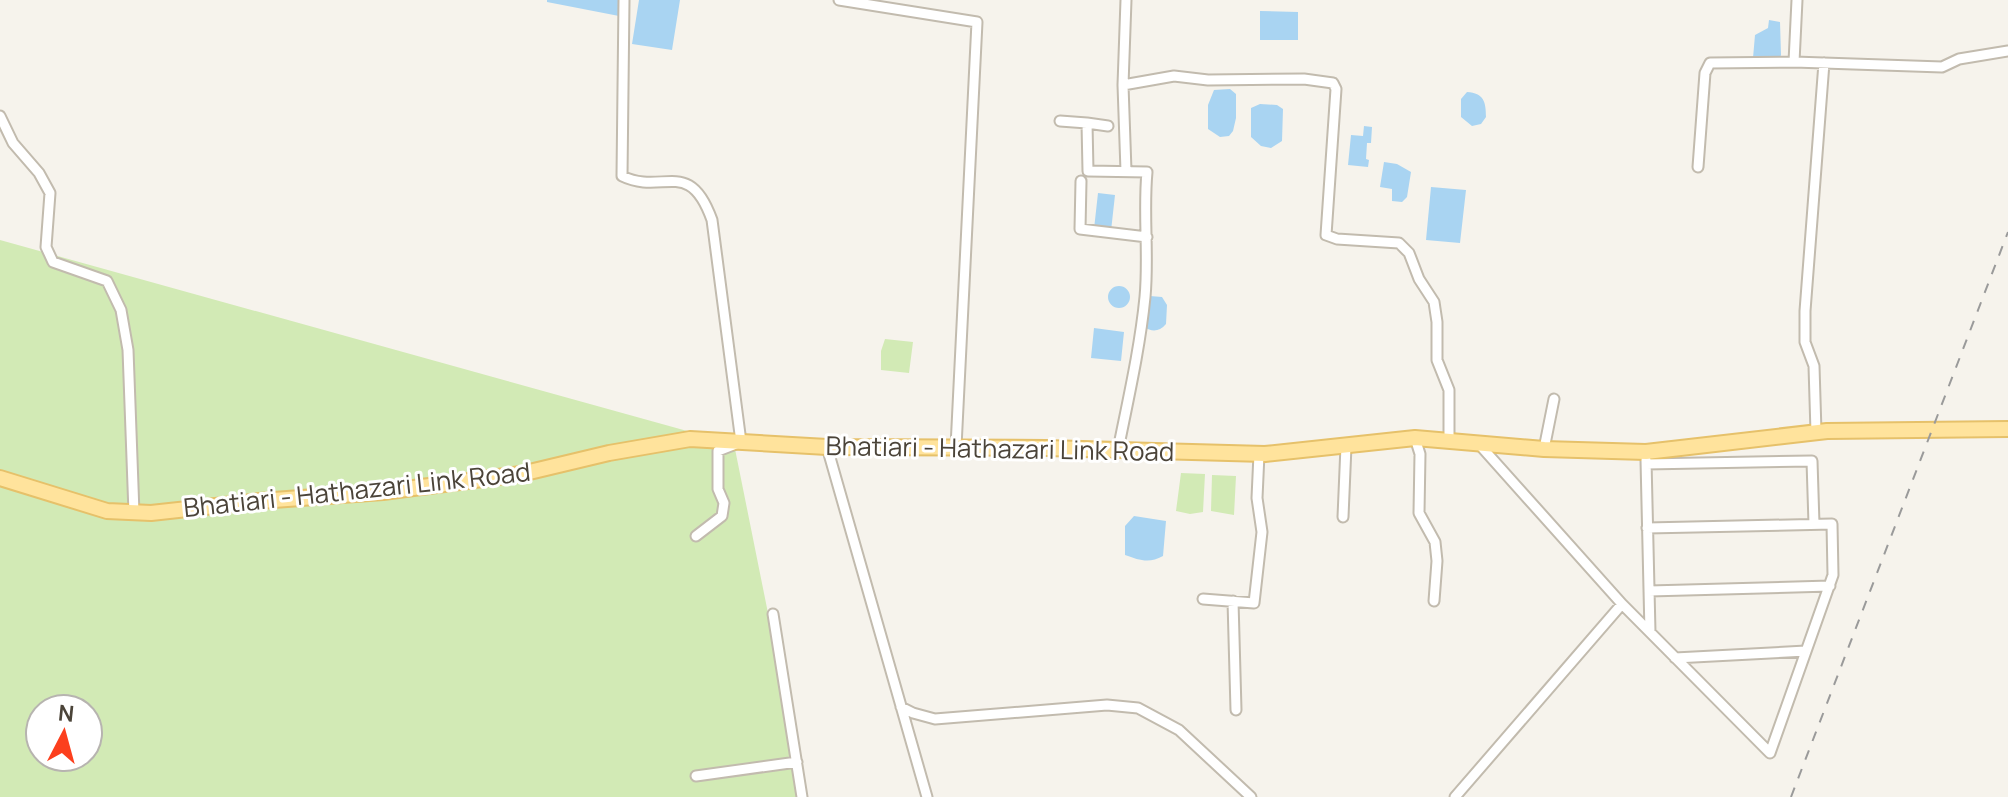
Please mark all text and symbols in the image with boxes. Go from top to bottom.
street label: Bhatiari - Hathazari Link Road [825,427,1175,469]
street label: Bhatiari - Hathazari Link Road [182,453,532,525]
north arrow [24,693,104,773]
text: N [57,697,76,729]

